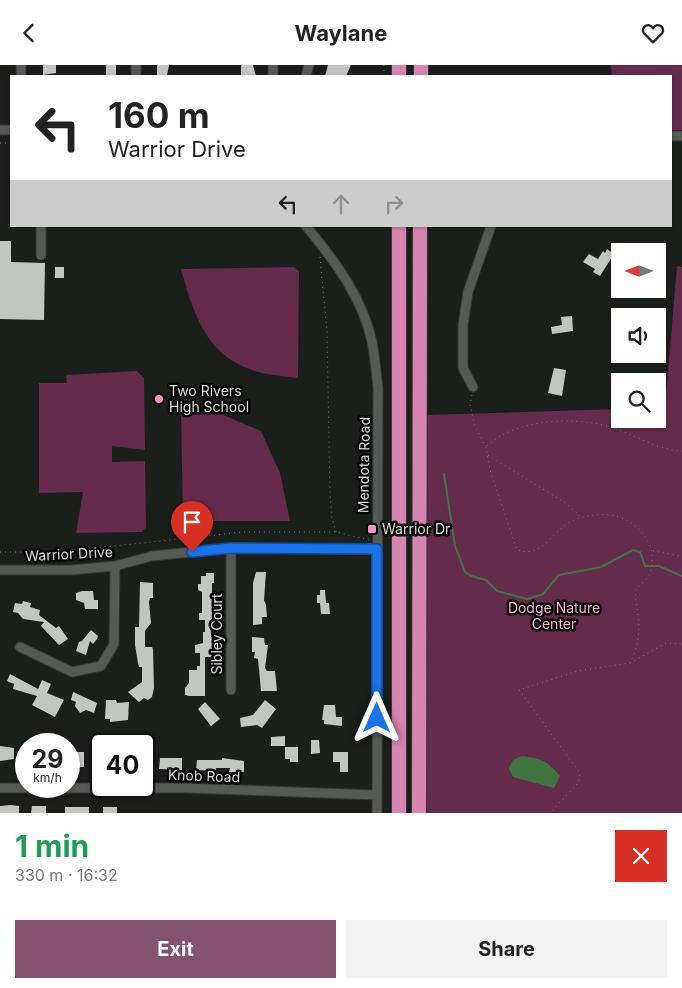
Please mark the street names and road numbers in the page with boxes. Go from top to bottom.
street label: Mendota Road [354,417,373,513]
street label: Warrior Drive [25,543,113,564]
street label: Sibley Court [208,593,225,675]
street label: Knob Road [168,766,240,785]

